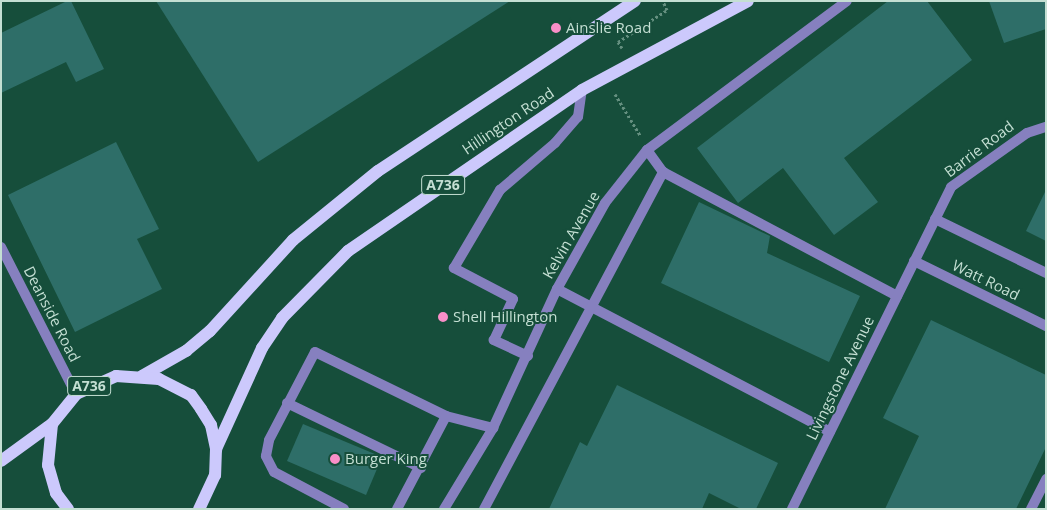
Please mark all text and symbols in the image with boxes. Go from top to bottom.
place label: Ainslie Road [566,19,651,37]
marker: Ainslie Road [550,22,562,34]
street label: Hillington Road [459,84,557,158]
street label: Barrie Road [941,117,1017,181]
road number: A736 [420,174,466,196]
street label: Kelvin Avenue [539,188,603,282]
street label: Watt Road [949,256,1023,304]
street label: Deanside Road [20,263,84,365]
place label: Shell Hillington [453,308,557,326]
marker: Shell Hillington [437,311,449,323]
street label: Livingstone Avenue [802,313,878,443]
road number: A736 [66,374,112,398]
place label: Burger King [345,450,427,468]
marker: Burger King [329,453,341,465]

